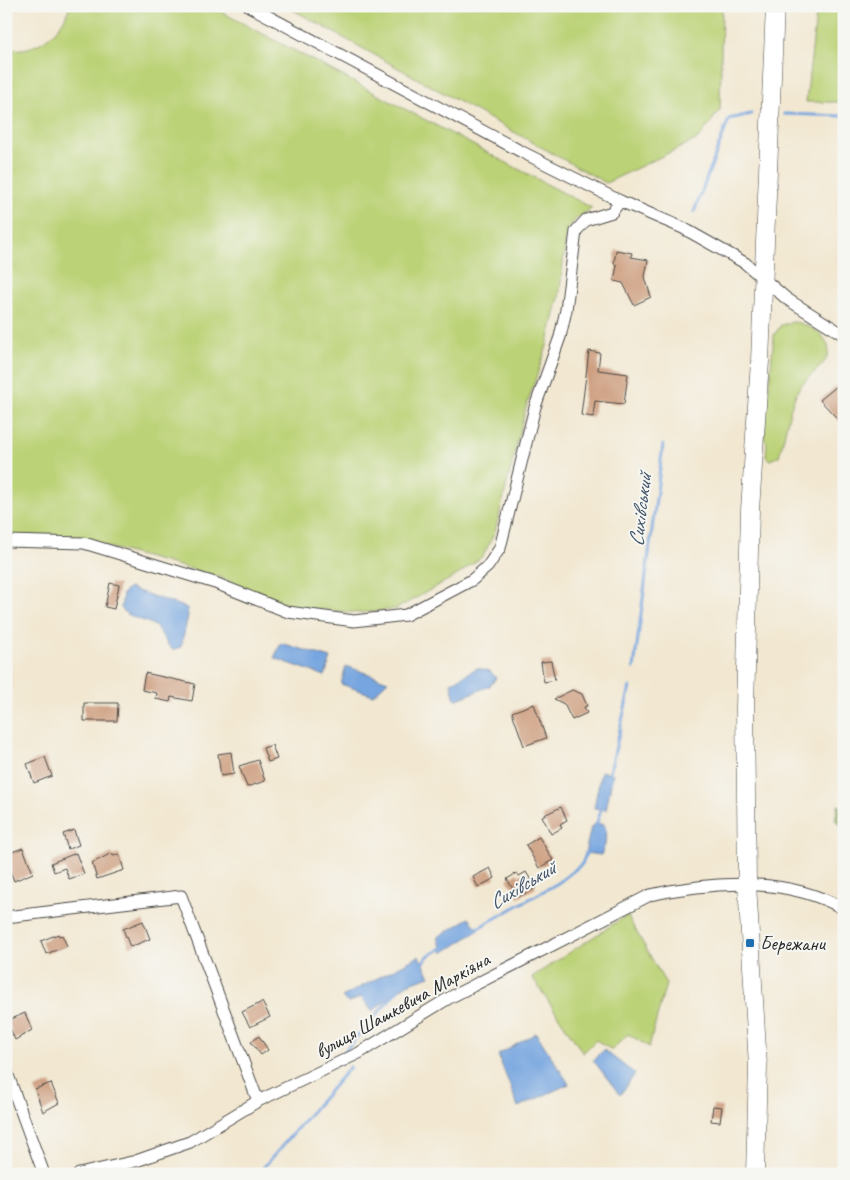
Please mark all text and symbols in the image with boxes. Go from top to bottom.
water label: Сихівський [623,468,658,548]
water label: Сихівський [484,853,564,915]
place label: Бережани [760,931,826,956]
marker: Бережани [744,937,756,949]
street label: вулиця Шашкевича Маркіяна [311,946,496,1064]

